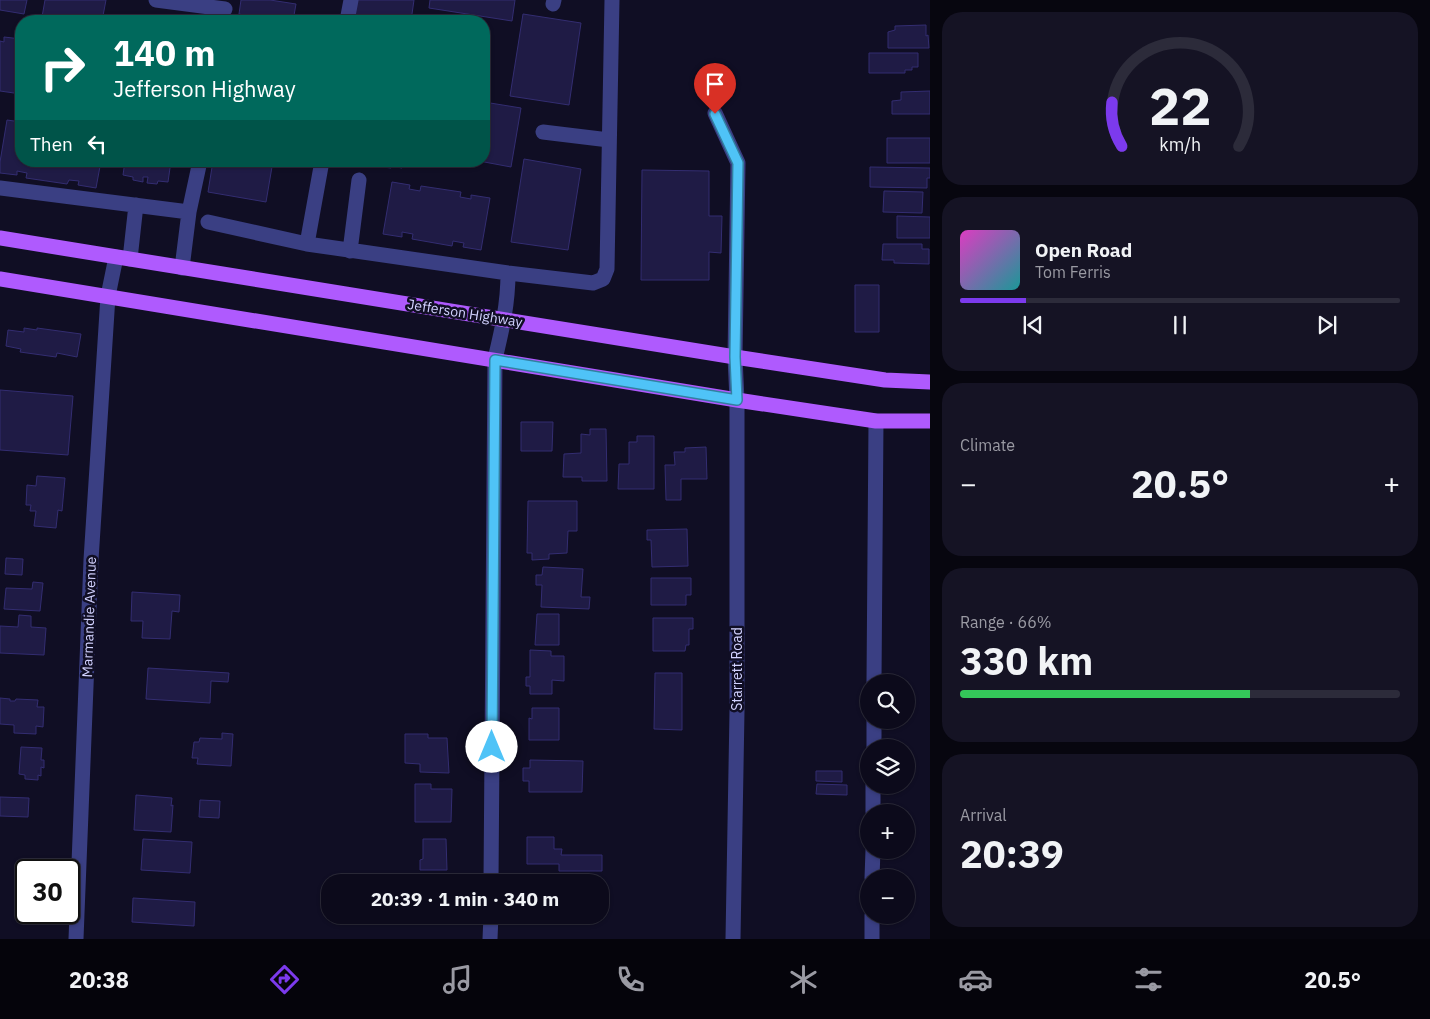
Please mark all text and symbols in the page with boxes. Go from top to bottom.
text: 140 m [113,30,216,76]
icon: right [30,35,95,100]
pin [694,63,736,114]
icon: arrive [701,70,729,98]
text: 22 [1149,72,1211,139]
text: Jefferson Highway [113,74,296,103]
icon: left [83,130,111,158]
text: Then [30,132,73,156]
text: km/h [1159,133,1201,156]
text: Open Road [1035,238,1132,262]
text: Tom Ferris [1035,262,1111,282]
street label: Jefferson Highway [406,295,524,331]
icon: previous [1019,311,1047,339]
icon: pause [1166,311,1194,339]
icon: next [1313,311,1341,339]
text: Climate [960,435,1015,455]
text: 20.5° [1131,459,1229,508]
text: − [960,465,977,502]
text: + [1383,465,1400,502]
street label: Marmandie Avenue [78,556,100,678]
text: Range · 66% [960,612,1052,632]
street label: Starrett Road [728,627,746,711]
text: 330 km [960,636,1093,685]
map controls [860,674,915,924]
button: search [860,674,915,729]
position arrow [465,720,517,772]
button: layers [860,739,915,794]
button: + [860,804,915,859]
text: Arrival [960,805,1007,825]
text: 20:39 [960,829,1064,878]
speed limit sign: 30 [15,859,80,924]
button: − [860,869,915,924]
text: 20:39 · 1 min · 340 m [371,887,559,911]
icon: directions [267,962,302,997]
icon: music [440,962,475,997]
icon: phone [613,962,648,997]
icon: climate [786,962,821,997]
icon: car [958,962,993,997]
icon: filters [1131,962,1166,997]
text: 20:38 [69,965,129,994]
text: 20.5° [1304,965,1361,994]

